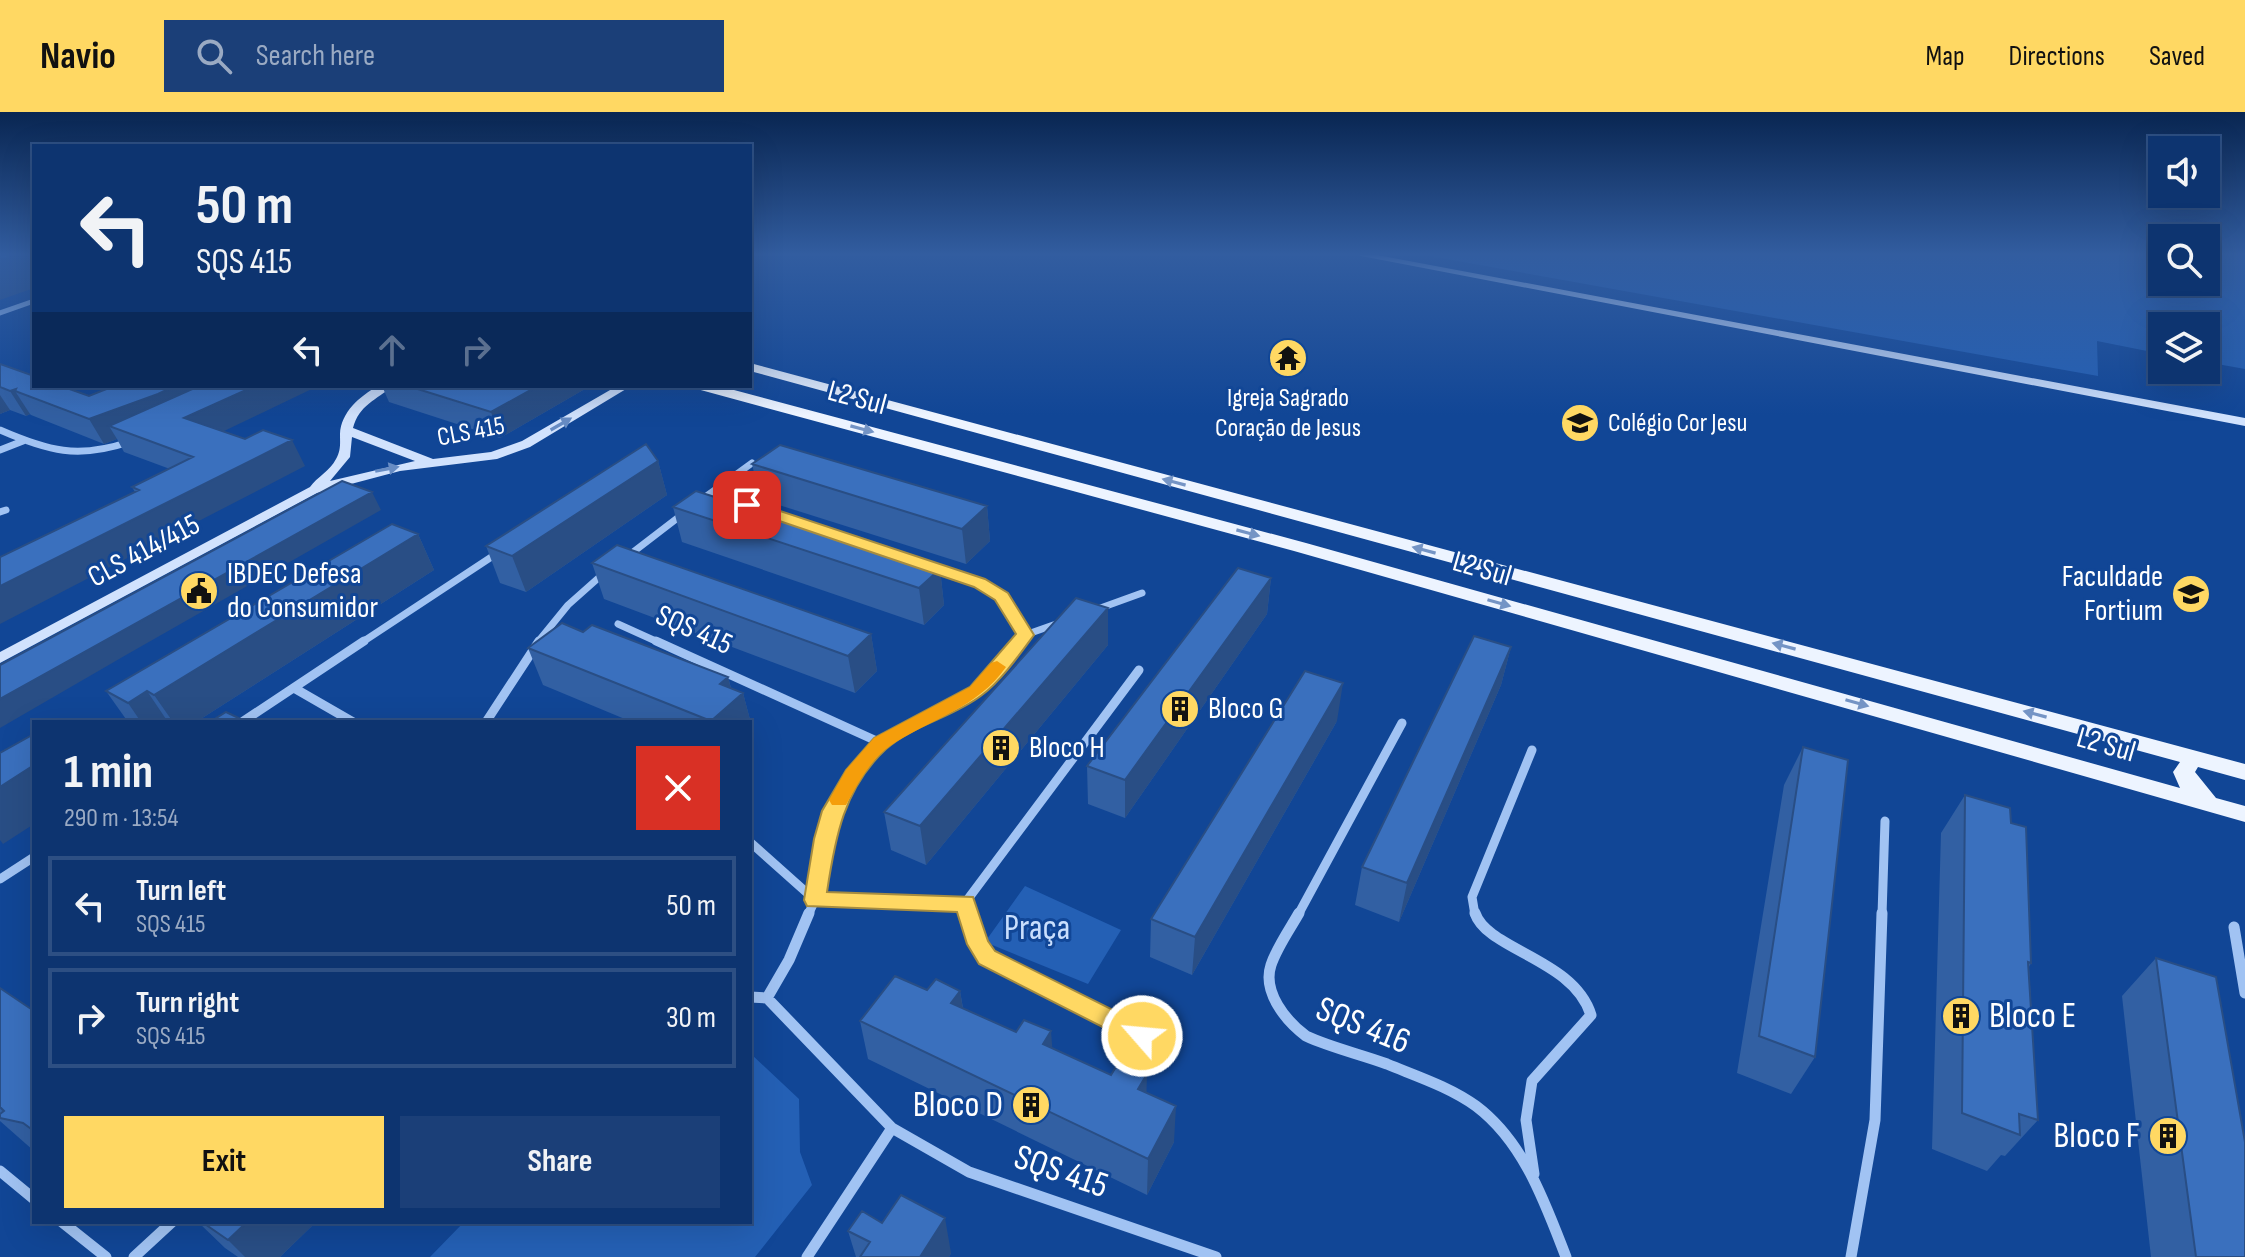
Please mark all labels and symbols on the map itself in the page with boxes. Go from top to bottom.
temple icon: Igreja Sagrado Coração de Jesus [1267,337,1309,379]
street label: L2 Sul [824,373,890,423]
place label: Igreja Sagrado Coração de Jesus [1215,383,1361,444]
school or university icon: Colégio Cor Jesu [1559,402,1601,444]
place label: Colégio Cor Jesu [1608,408,1747,439]
street label: CLS 415 [435,410,507,454]
one-way arrow [550,417,572,431]
one-way arrow [850,423,875,435]
one-way arrow [375,463,400,475]
pin [713,471,781,539]
one-way arrow [1161,475,1186,487]
street label: CLS 414/415 [82,507,206,595]
one-way arrow [1236,528,1261,540]
one-way arrow [1412,544,1437,556]
street label: L2 Sul [1448,544,1516,594]
place label: IBDEC Defesa do Consumidor [227,556,378,626]
place label: Faculdade Fortium [2062,559,2163,629]
public building icon: IBDEC Defesa do Consumidor [178,570,220,612]
school or university icon: Faculdade Fortium [2170,573,2212,615]
street label: SQS 415 [650,597,738,663]
one-way arrow [1487,597,1511,610]
one-way arrow [1771,639,1795,652]
building icon: Bloco G [1159,688,1201,730]
place label: Bloco G [1208,691,1284,727]
one-way arrow [1845,697,1869,710]
one-way arrow [2022,708,2047,720]
street label: L2 Sul [2072,720,2140,770]
building icon: Bloco H [980,727,1022,769]
place label: Bloco H [1029,730,1105,766]
park label: Praça [1004,907,1070,950]
street label: SQS 416 [1310,988,1416,1064]
position arrow [1100,994,1184,1078]
building icon: Bloco E [1940,995,1982,1037]
place label: Bloco E [1989,995,2076,1038]
place label: Bloco D [913,1084,1003,1127]
building icon: Bloco D [1010,1084,1052,1126]
place label: Bloco F [2053,1115,2140,1158]
building icon: Bloco F [2147,1115,2189,1157]
street label: SQS 415 [1009,1136,1113,1208]

